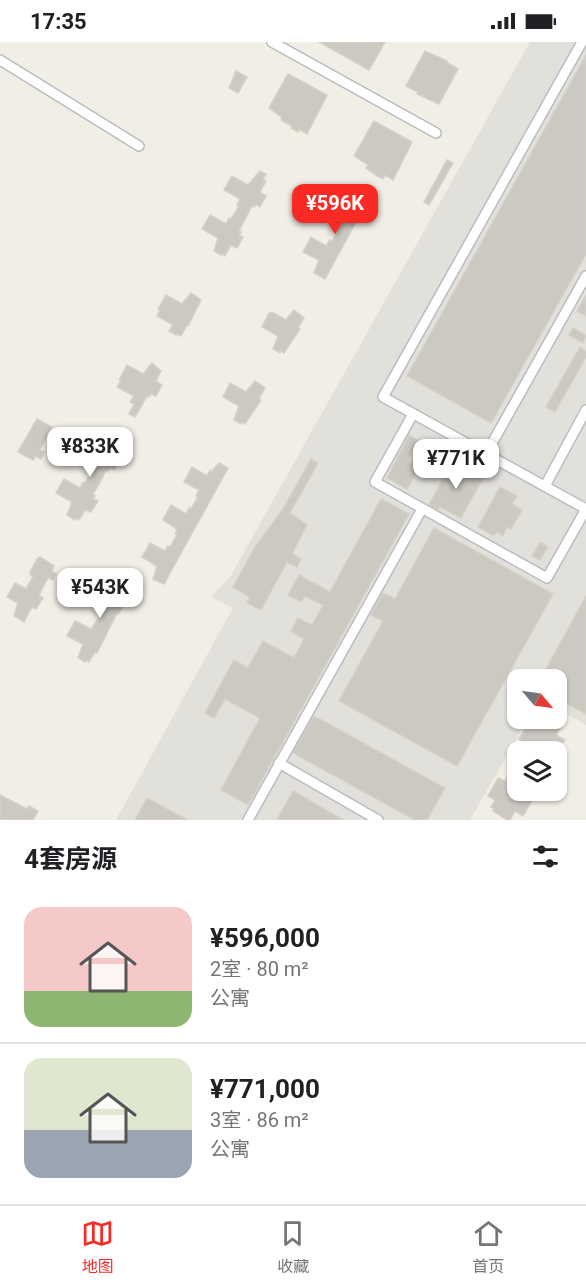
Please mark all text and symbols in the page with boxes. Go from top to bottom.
text: 17:35 [30,9,87,34]
pin: ¥596K [293,184,377,235]
text: ¥596K [306,191,364,215]
pin: ¥833K [48,427,132,478]
text: ¥833K [61,434,119,458]
pin: ¥771K [414,439,498,490]
text: ¥771K [427,446,485,470]
pin: ¥543K [58,568,142,619]
text: ¥543K [71,575,129,599]
north arrow [507,669,567,729]
map controls [507,669,567,801]
button: layers [507,741,567,801]
icon: filters [529,840,562,873]
text: 4套房源 [24,844,117,874]
text: ¥596,000 [210,923,320,953]
icon: home [72,931,144,1003]
text: 2室 · 80 m² [210,957,309,981]
text: 公寓 [210,986,250,1010]
text: ¥771,000 [210,1074,320,1104]
icon: home [72,1082,144,1154]
text: 3室 · 86 m² [210,1108,309,1132]
text: 公寓 [210,1137,250,1161]
tab: 地图 [81,1217,114,1277]
tab: 收藏 [276,1217,309,1277]
tab: 首页 [472,1217,505,1277]

